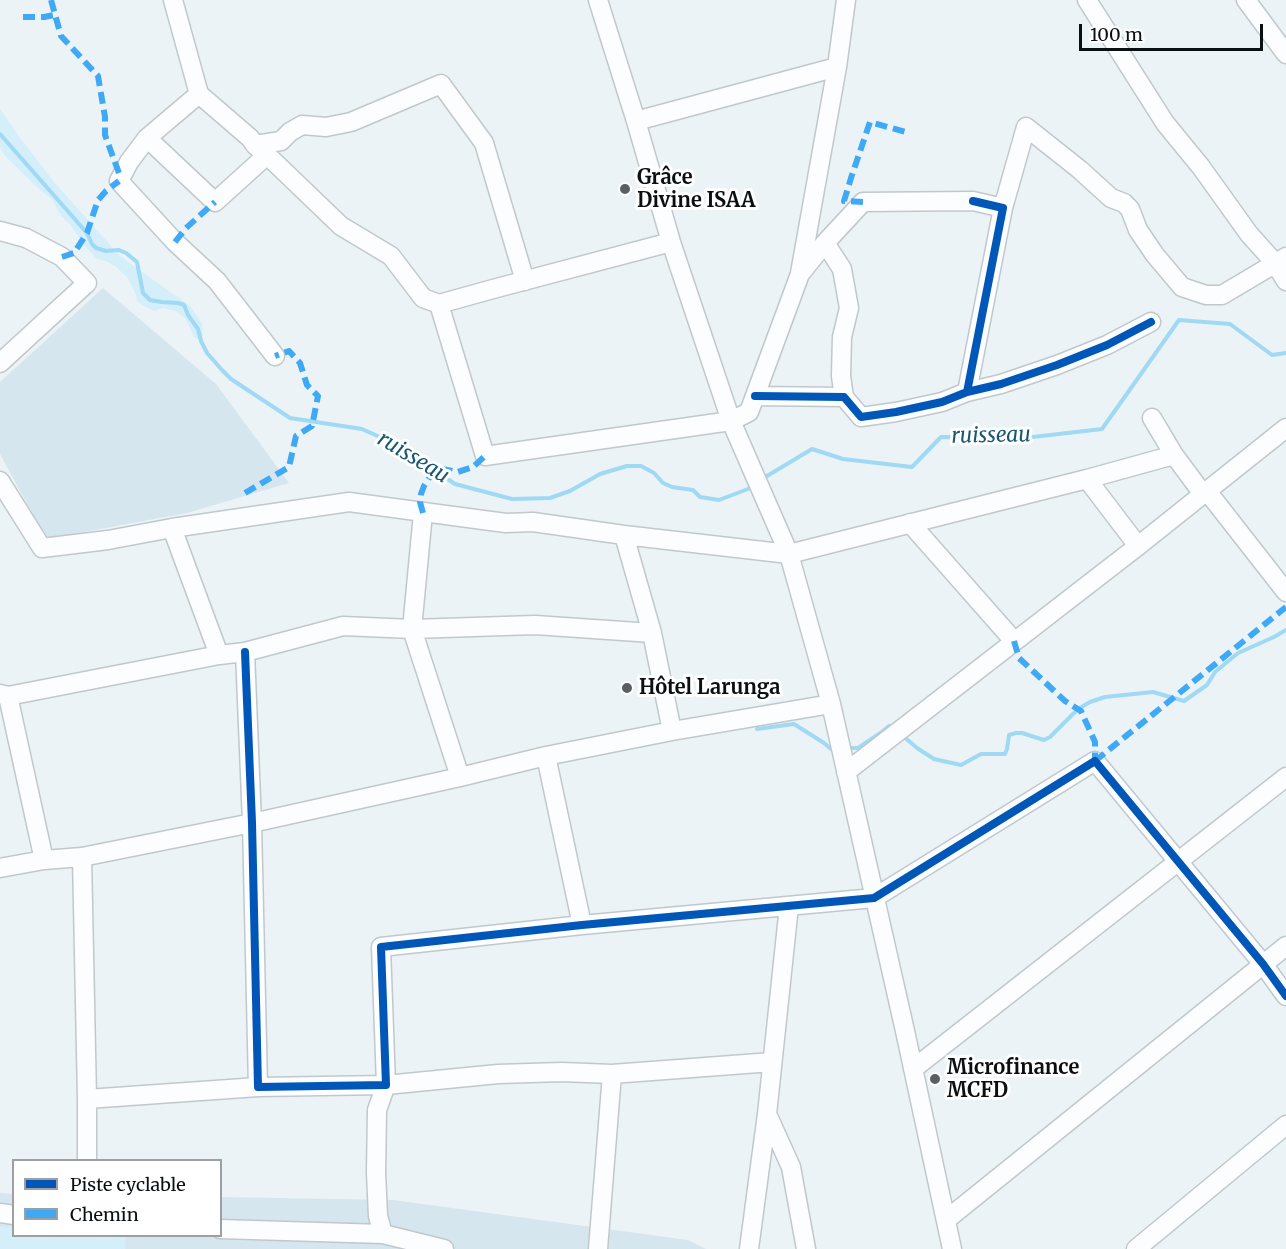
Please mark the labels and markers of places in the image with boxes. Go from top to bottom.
place label: Grâce Divine ISAA [637,166,755,213]
marker: Grâce Divine ISAA [618,182,632,196]
place label: Hôtel Larunga [639,676,780,700]
marker: Hôtel Larunga [620,681,634,695]
place label: Microfinance MCFD [947,1056,1079,1103]
marker: Microfinance MCFD [928,1072,942,1086]

